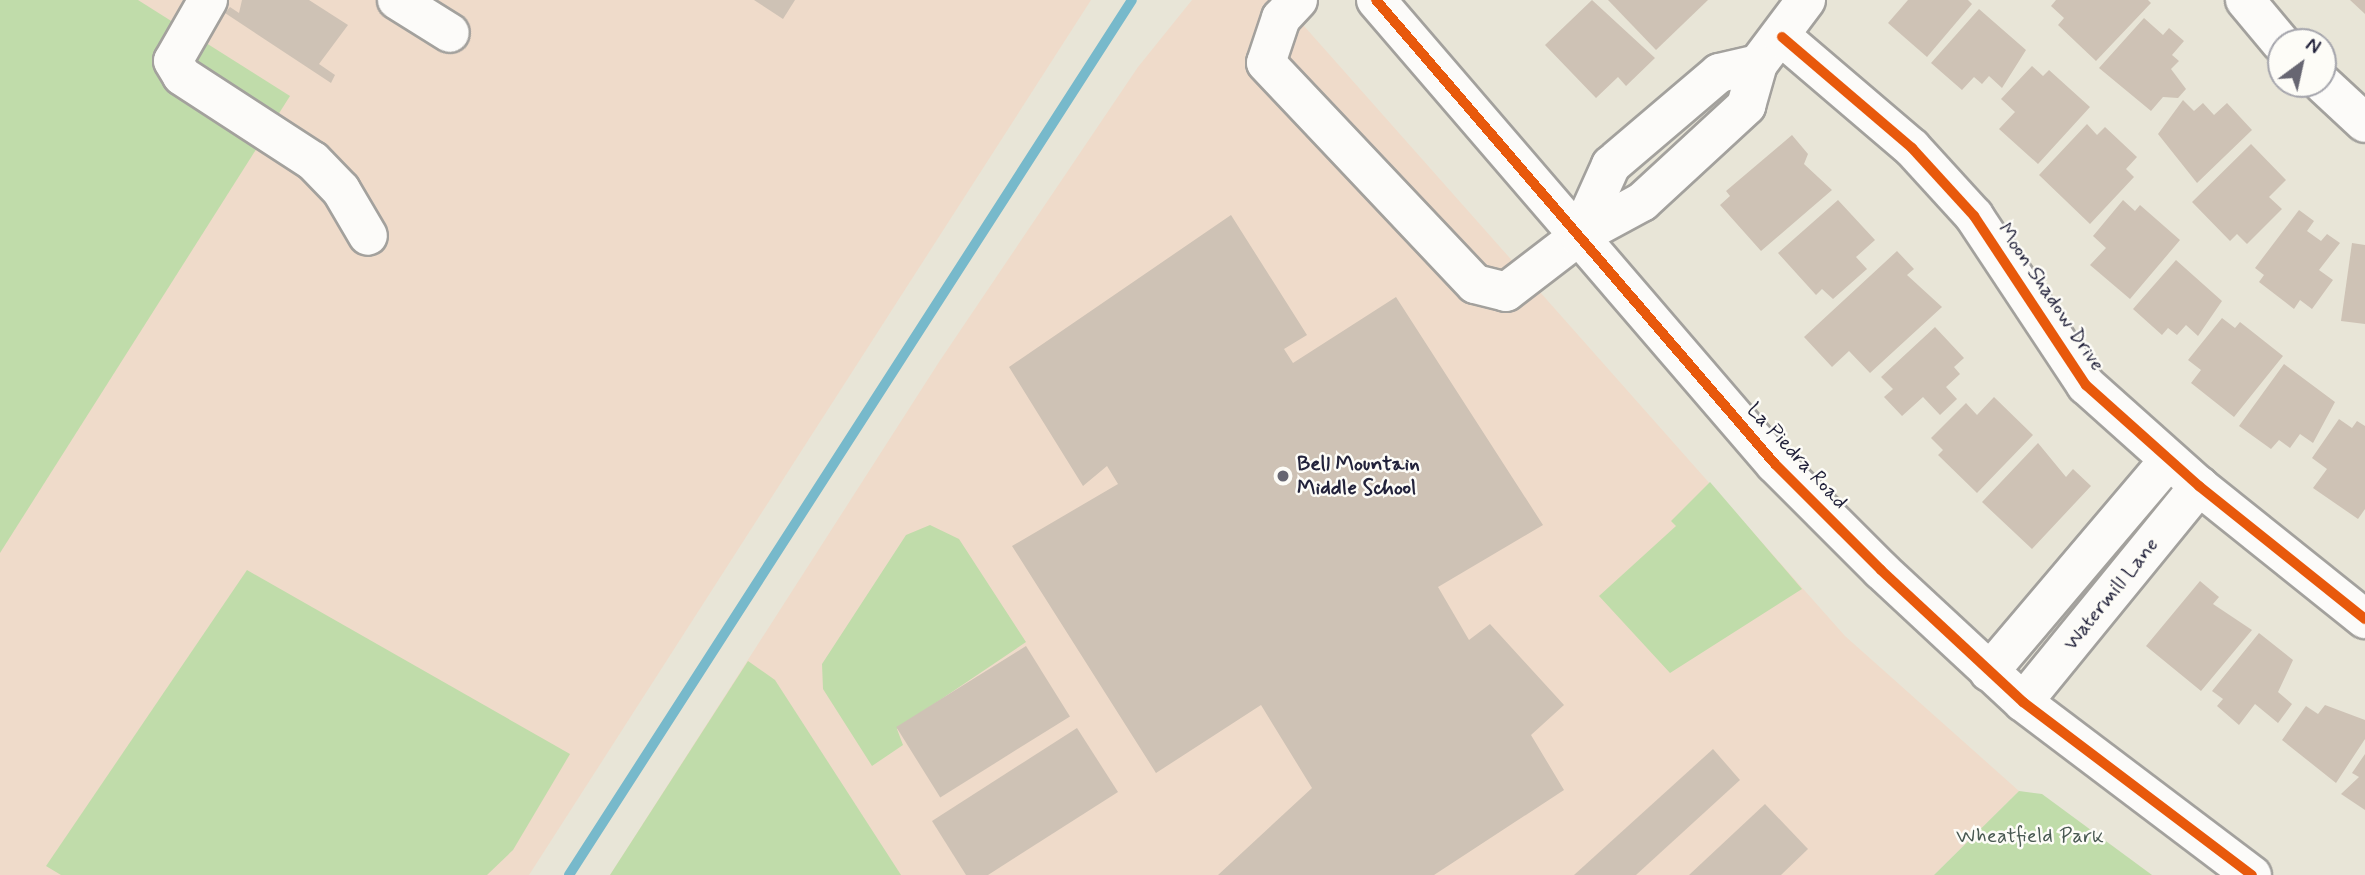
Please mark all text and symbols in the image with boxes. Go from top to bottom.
north arrow [2267,28,2337,98]
text: N [2301,33,2325,61]
street label: Moon Shadow Drive [1992,219,2110,375]
street label: La Piedra Road [1742,398,1852,514]
place label: Bell Mountain Middle School [1297,451,1420,501]
marker: Bell Mountain Middle School [1275,468,1291,484]
street label: Watermill Lane [2058,533,2164,655]
park label: Wheatfield Park [1958,823,2102,849]

